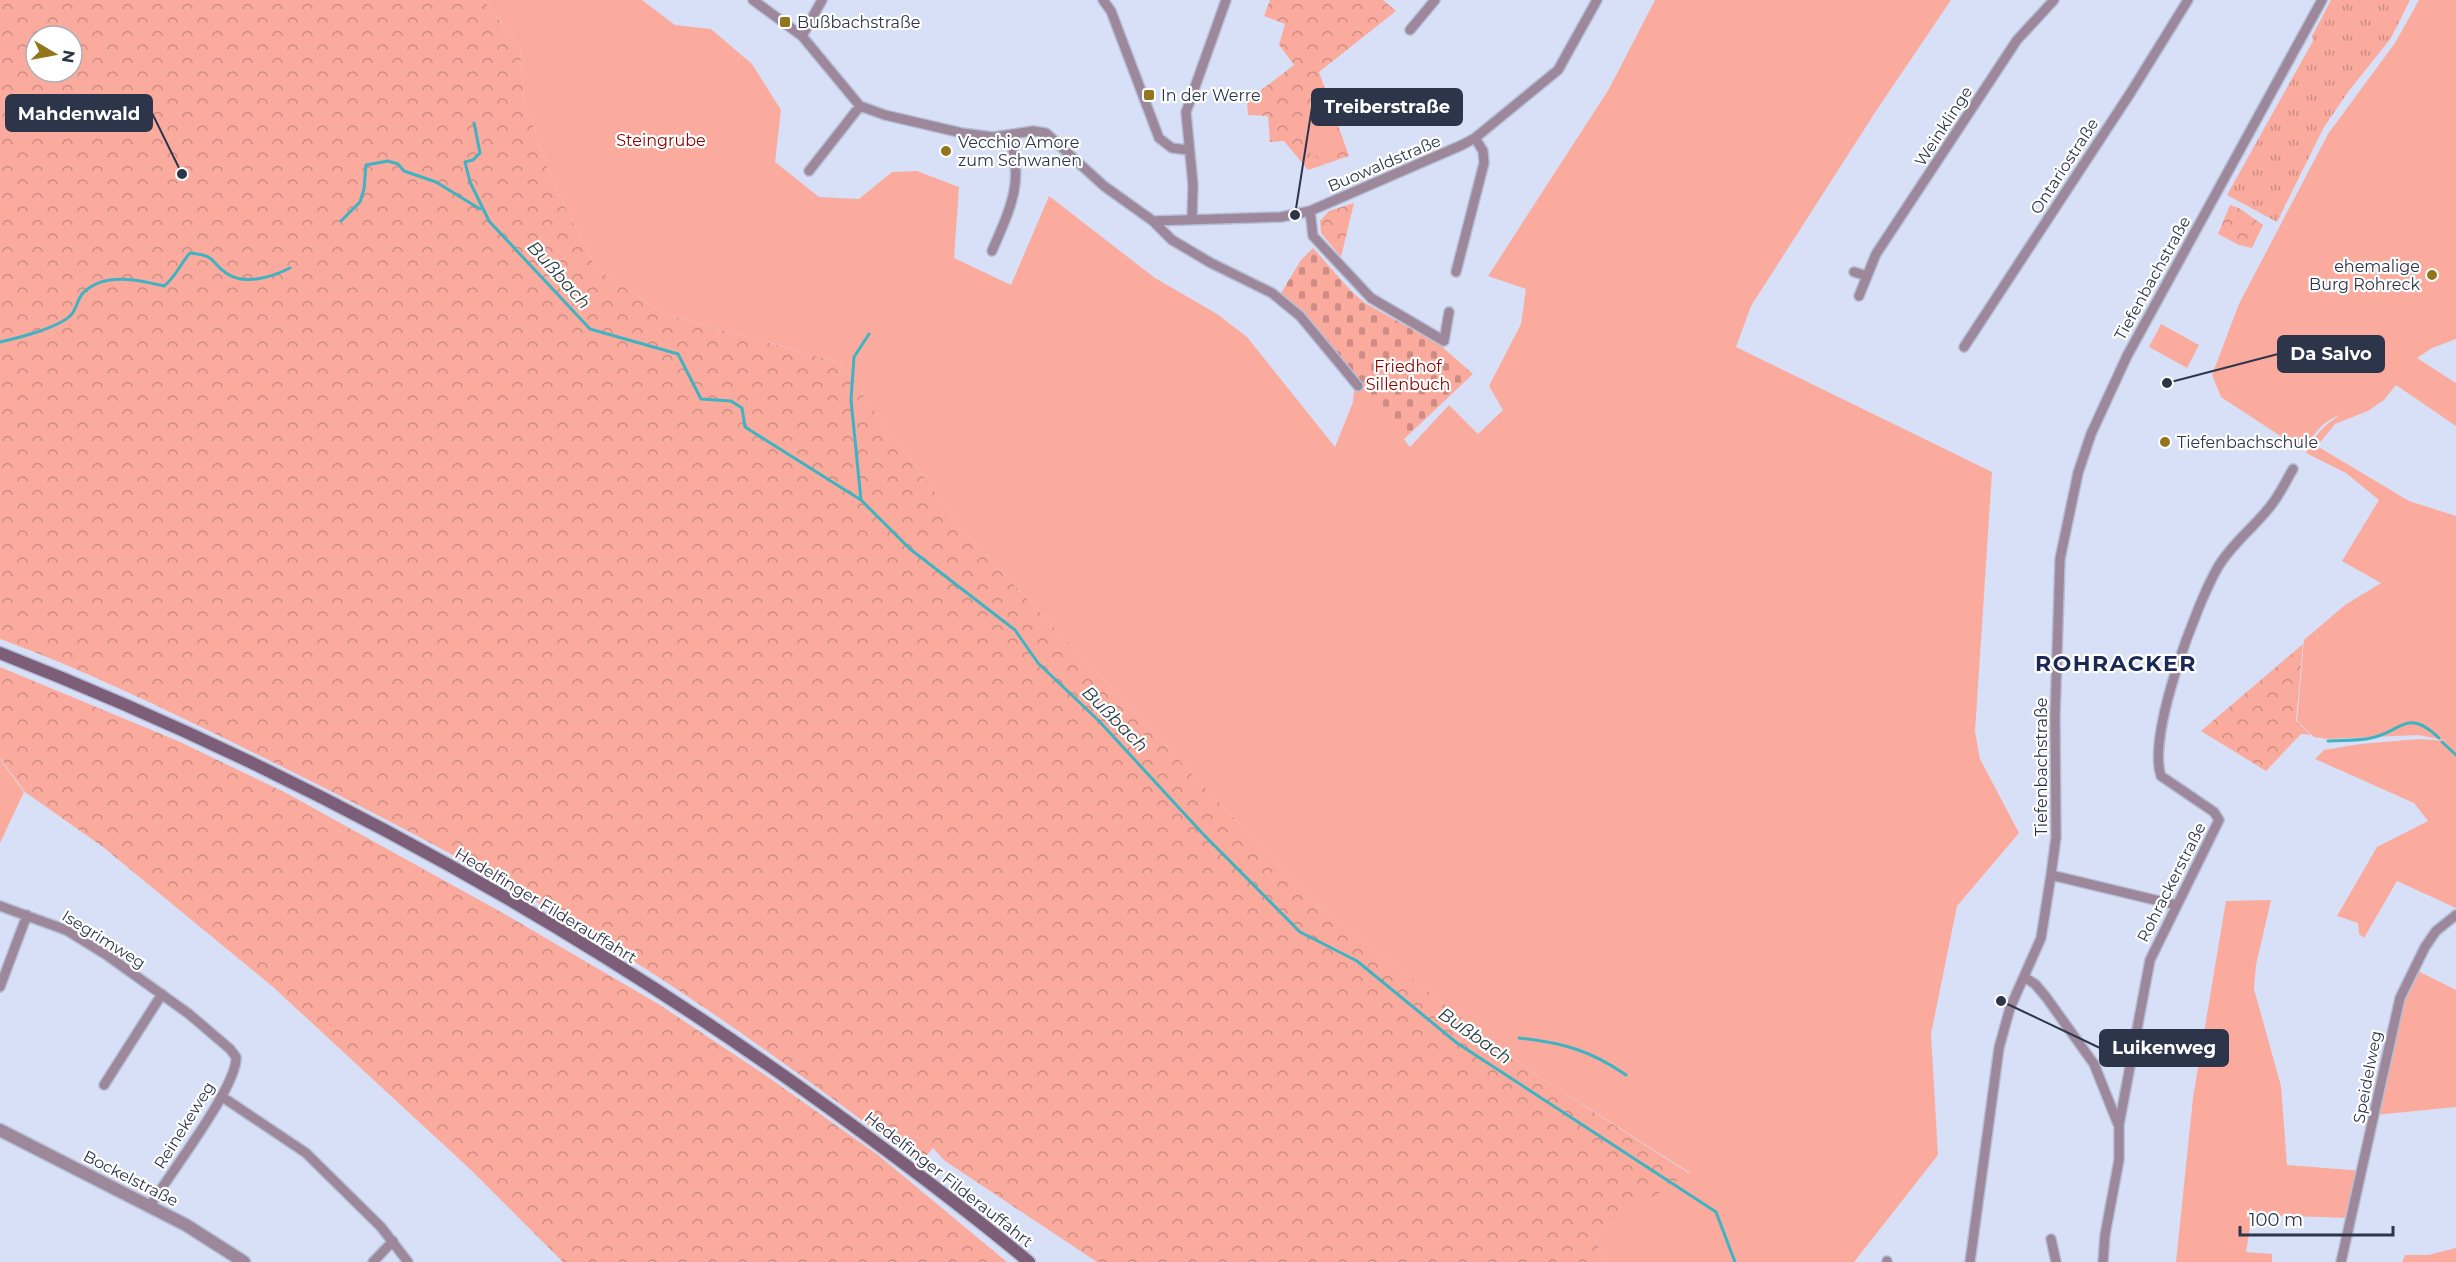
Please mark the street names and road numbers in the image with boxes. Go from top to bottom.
street label: Weinklinge [1911,83,1976,170]
street label: Ontariostraße [2026,115,2102,218]
street label: Buowaldstraße [1325,131,1444,196]
street label: Tiefenbachstraße [2111,213,2194,344]
street label: Tiefenbachstraße [2032,698,2051,836]
street label: Rohrackerstraße [2133,819,2210,945]
street label: Hedelfinger Filderauffahrt [451,844,640,968]
street label: Isegrimweg [58,906,149,973]
street label: Speidelweg [2349,1029,2386,1125]
street label: Reinekeweg [150,1078,219,1172]
street label: Hedelfinger Filderauffahrt [861,1108,1037,1251]
street label: Bockelstraße [80,1146,181,1211]

